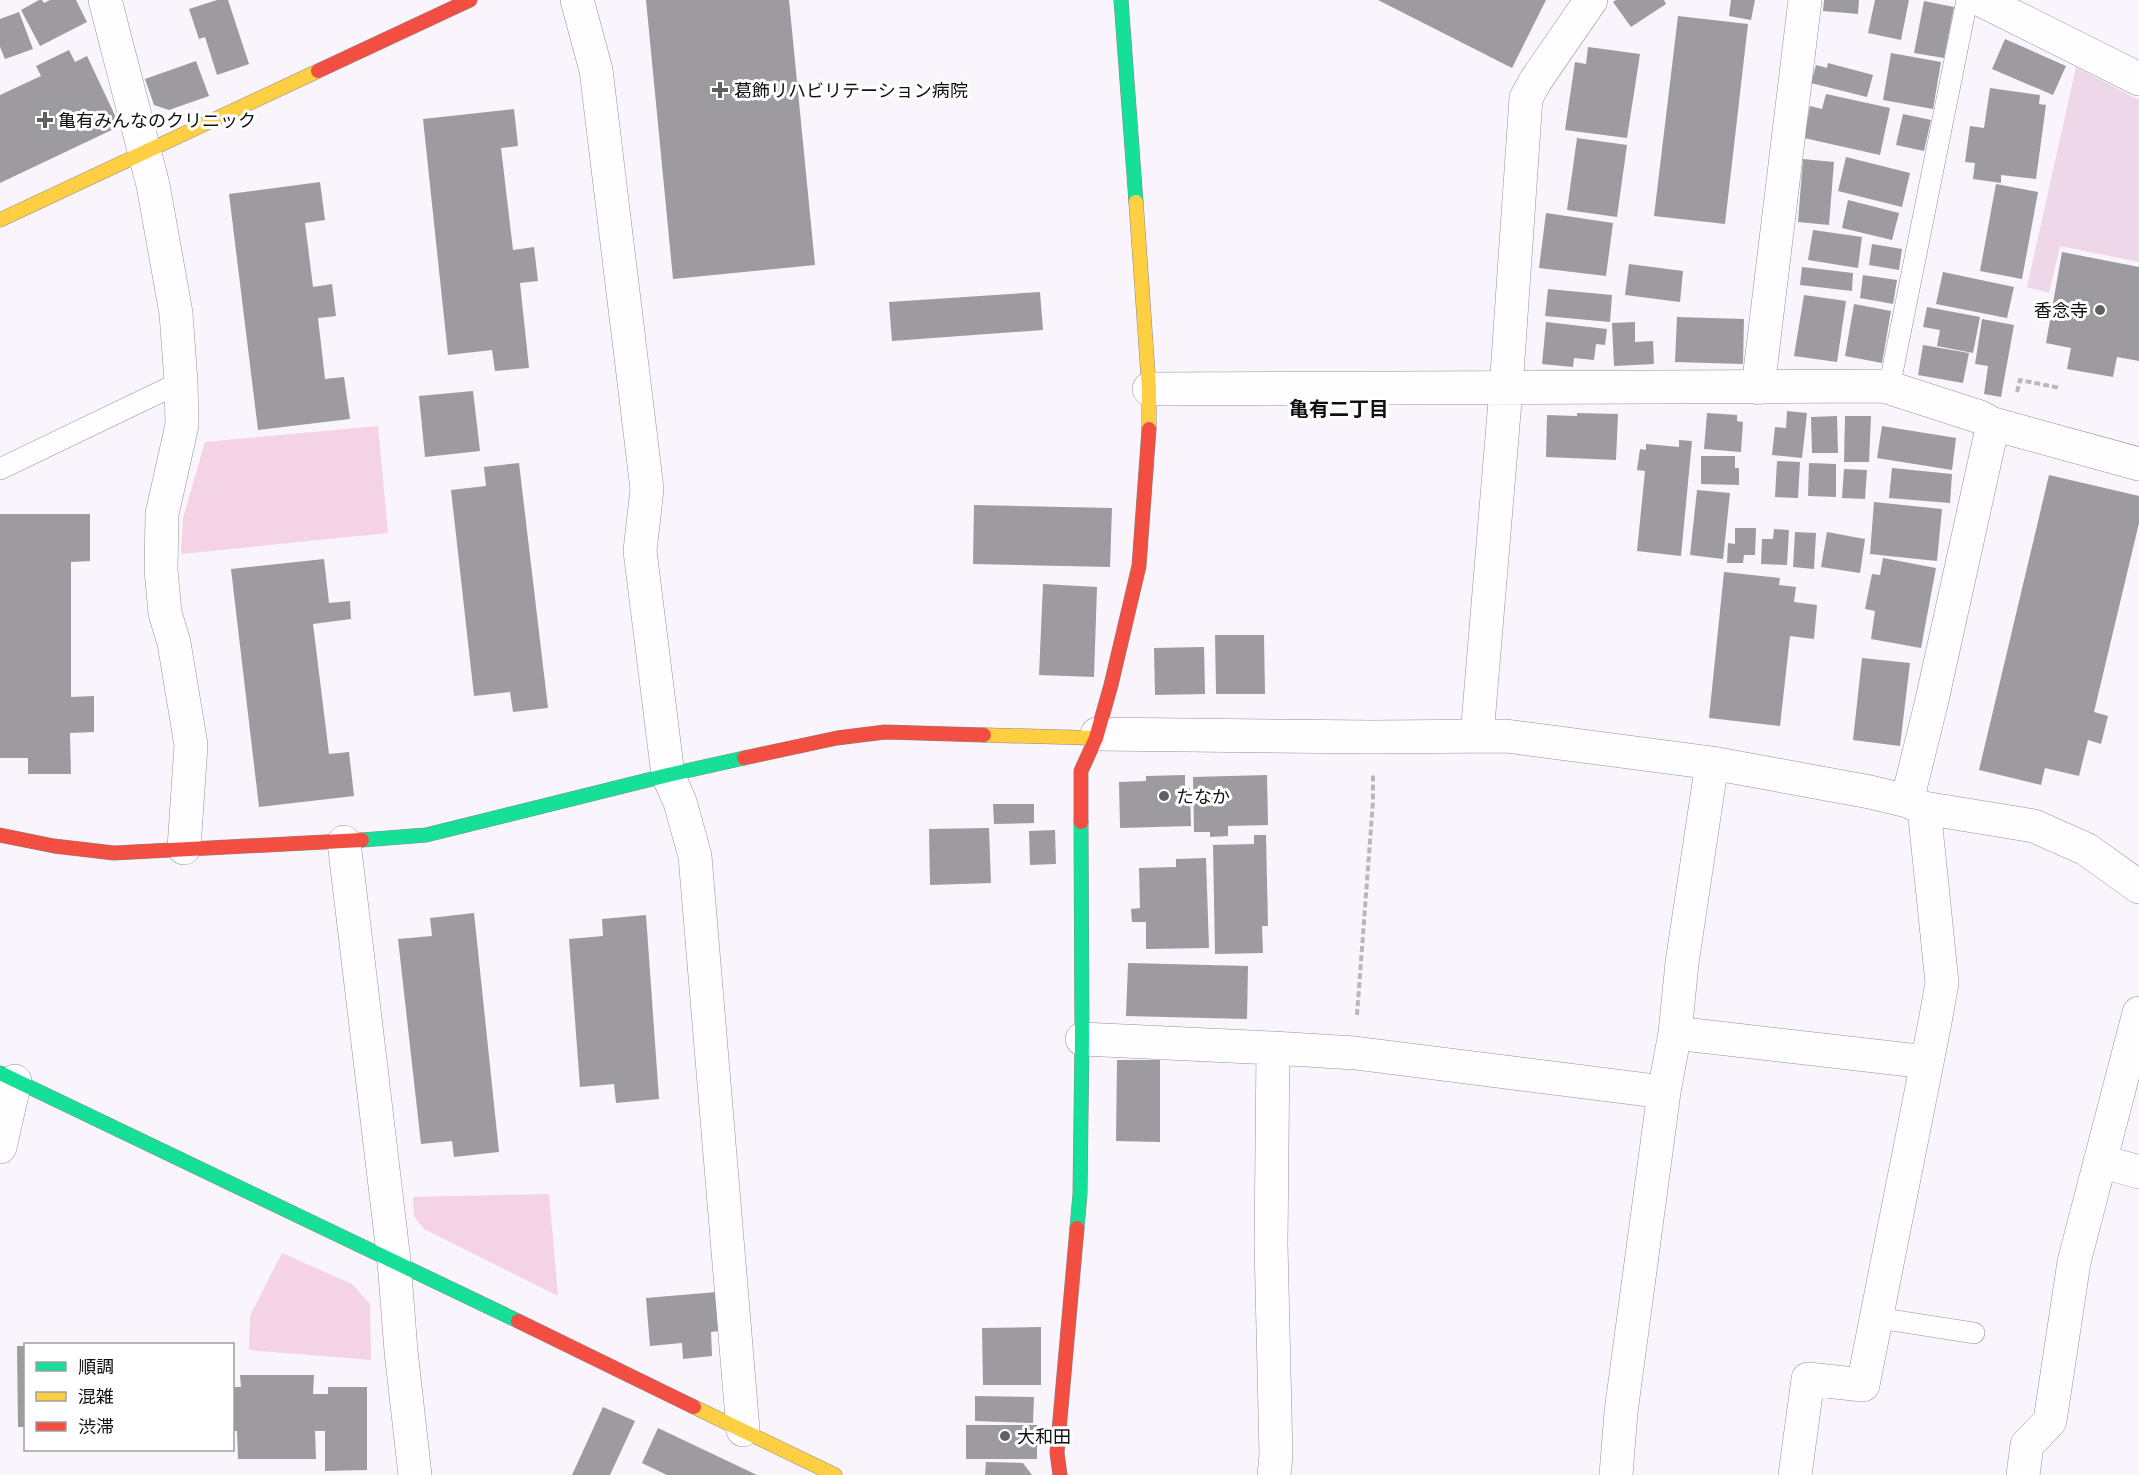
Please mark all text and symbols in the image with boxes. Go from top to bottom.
place label: 葛飾リハビリテーション病院 [734,80,968,101]
marker: 葛飾リハビリテーション病院 [711,81,729,99]
place label: 亀有みんなのクリニック [58,110,256,131]
marker: 亀有みんなのクリニック [36,111,54,129]
place label: 香念寺 [2034,300,2088,321]
marker: 香念寺 [2093,303,2107,317]
district label: 亀有二丁目 [1289,397,1389,421]
place label: たなか [1176,786,1230,807]
marker: たなか [1157,789,1171,803]
legend [24,1343,234,1451]
text: 順調 [78,1356,114,1377]
text: 混雑 [78,1386,114,1407]
text: 渋滞 [78,1416,114,1437]
place label: 大和田 [1017,1426,1071,1447]
marker: 大和田 [998,1429,1012,1443]

